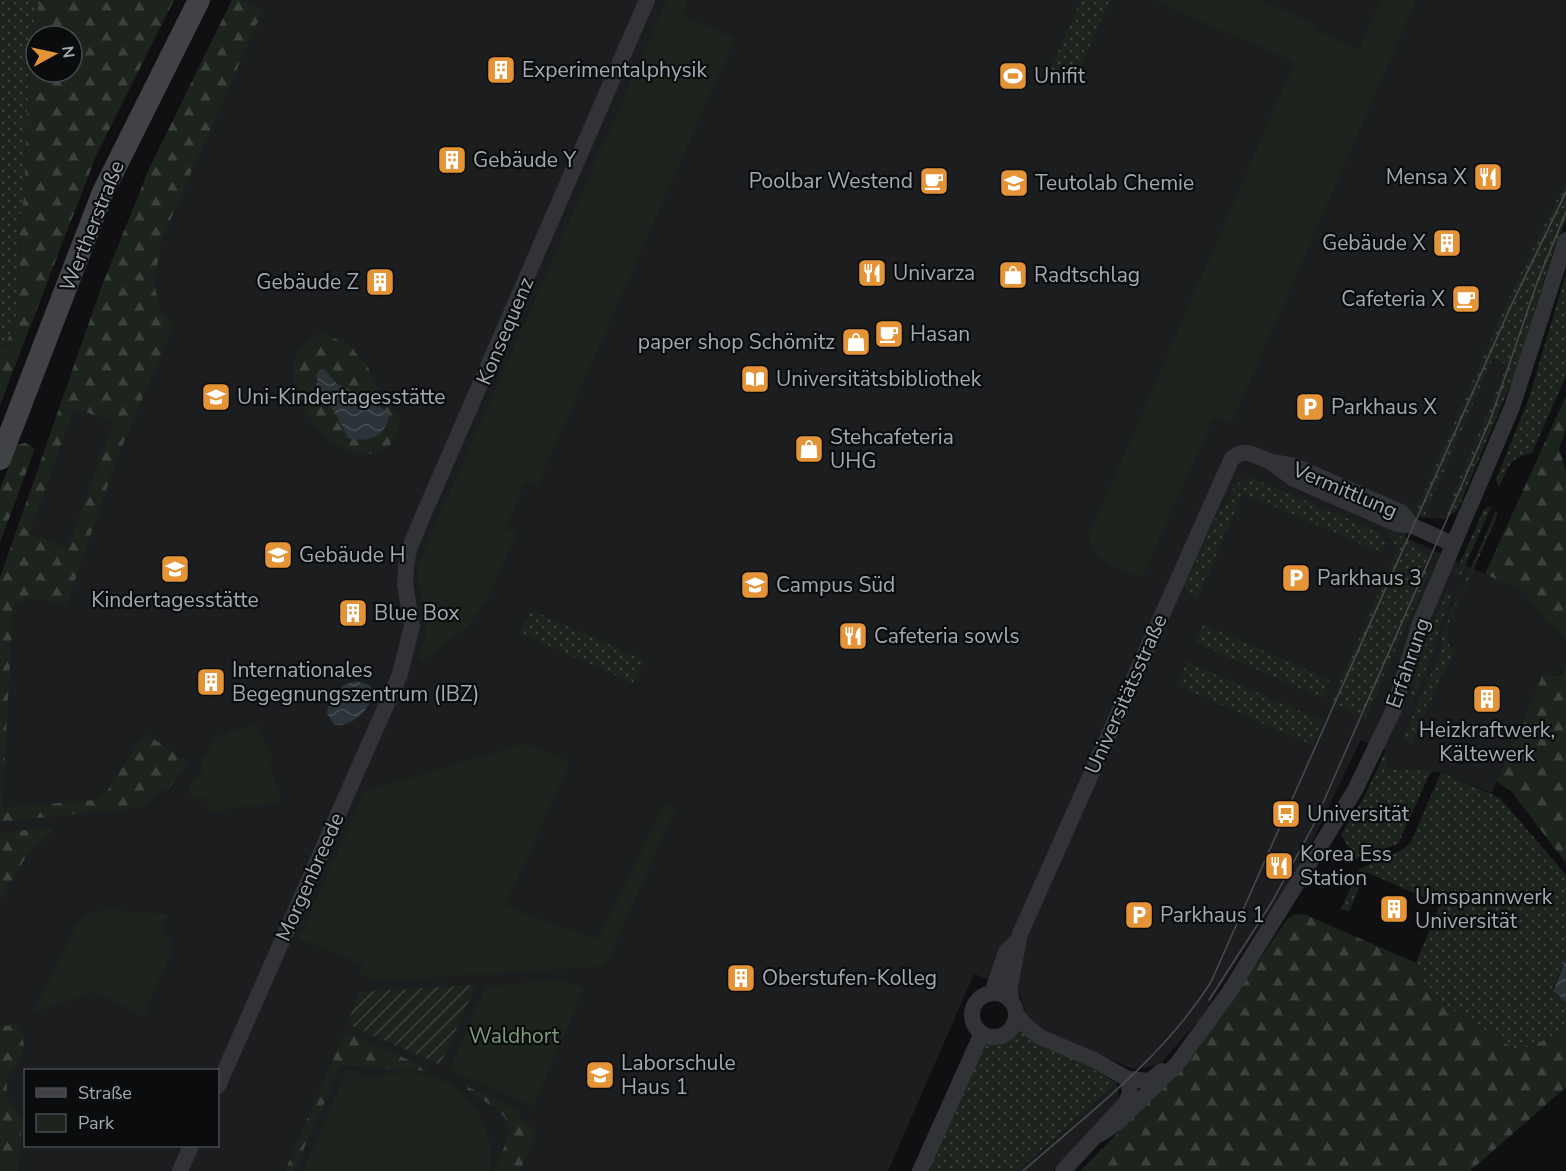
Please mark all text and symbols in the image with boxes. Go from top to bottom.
north arrow [24,24,84,84]
text: N [56,45,80,60]
building icon: Experimentalphysik [485,54,517,86]
place label: Experimentalphysik [522,56,707,84]
sports icon: Unifit [997,60,1029,92]
place label: Unifit [1034,62,1086,90]
building icon: Gebäude Y [436,144,468,176]
place label: Gebäude Y [473,146,576,174]
street label: Wertherstraße [53,156,131,296]
restaurant icon: Mensa X [1472,161,1504,193]
place label: Mensa X [1386,163,1467,191]
cafe icon: Poolbar Westend [918,165,950,197]
place label: Poolbar Westend [749,167,913,195]
school or university icon: Teutolab Chemie [998,167,1030,199]
place label: Teutolab Chemie [1035,169,1194,197]
building icon: Gebäude X [1431,227,1463,259]
place label: Gebäude X [1322,229,1426,257]
restaurant icon: Univarza [856,257,888,289]
place label: Univarza [893,259,975,287]
shop icon: Radtschlag [997,259,1029,291]
place label: Radtschlag [1034,261,1140,289]
building icon: Gebäude Z [364,266,396,298]
place label: Gebäude Z [256,268,359,296]
street label: Konsequenz [470,273,540,389]
cafe icon: Cafeteria X [1450,283,1482,315]
place label: Cafeteria X [1341,285,1445,313]
cafe icon: Hasan [873,318,905,350]
place label: Hasan [910,320,970,348]
shop icon: paper shop Schömitz [840,326,872,358]
place label: paper shop Schömitz [638,328,835,356]
library icon: Universitätsbibliothek [739,363,771,395]
place label: Universitätsbibliothek [776,365,982,393]
school or university icon: Uni-Kindertagesstätte [200,381,232,413]
place label: Uni-Kindertagesstätte [237,383,445,411]
parking icon: Parkhaus X [1294,391,1326,423]
place label: Parkhaus X [1331,393,1437,421]
place label: Stehcafeteria UHG [830,423,954,475]
shop icon: Stehcafeteria UHG [793,433,825,465]
street label: Vermittlung [1287,455,1402,525]
school or university icon: Gebäude H [262,539,294,571]
place label: Gebäude H [299,541,405,569]
school or university icon: Kindertagesstätte [159,553,191,585]
parking icon: Parkhaus 3 [1280,562,1312,594]
place label: Parkhaus 3 [1317,564,1422,592]
school or university icon: Campus Süd [739,569,771,601]
place label: Campus Süd [776,571,895,599]
place label: Kindertagesstätte [91,586,259,614]
building icon: Blue Box [337,597,369,629]
place label: Blue Box [374,599,459,627]
street label: Universitätsstraße [1078,610,1174,778]
street label: Erfahrung [1379,614,1437,712]
restaurant icon: Cafeteria sowls [837,620,869,652]
place label: Cafeteria sowls [874,622,1020,650]
place label: Internationales Begegnungszentrum (IBZ) [232,656,479,708]
building icon: Internationales Begegnungszentrum (IBZ) [195,666,227,698]
building icon: Heizkraftwerk, Kältewerk [1471,683,1503,715]
place label: Heizkraftwerk, Kältewerk [1419,716,1555,768]
bus stop icon: Universität [1270,798,1302,830]
place label: Universität [1307,800,1410,828]
street label: Morgenbreede [269,808,351,946]
place label: Korea Ess Station [1300,840,1392,892]
restaurant icon: Korea Ess Station [1263,850,1295,882]
place label: Umspannwerk Universität [1415,883,1553,935]
building icon: Umspannwerk Universität [1378,893,1410,925]
parking icon: Parkhaus 1 [1123,899,1155,931]
place label: Parkhaus 1 [1160,901,1265,929]
building icon: Oberstufen-Kolleg [725,962,757,994]
place label: Oberstufen-Kolleg [762,964,937,992]
park label: Waldhort [469,1022,560,1050]
place label: Laborschule Haus 1 [621,1049,736,1101]
school or university icon: Laborschule Haus 1 [584,1059,616,1091]
legend [24,1069,219,1147]
text: Straße [78,1081,132,1105]
text: Park [78,1111,115,1135]

